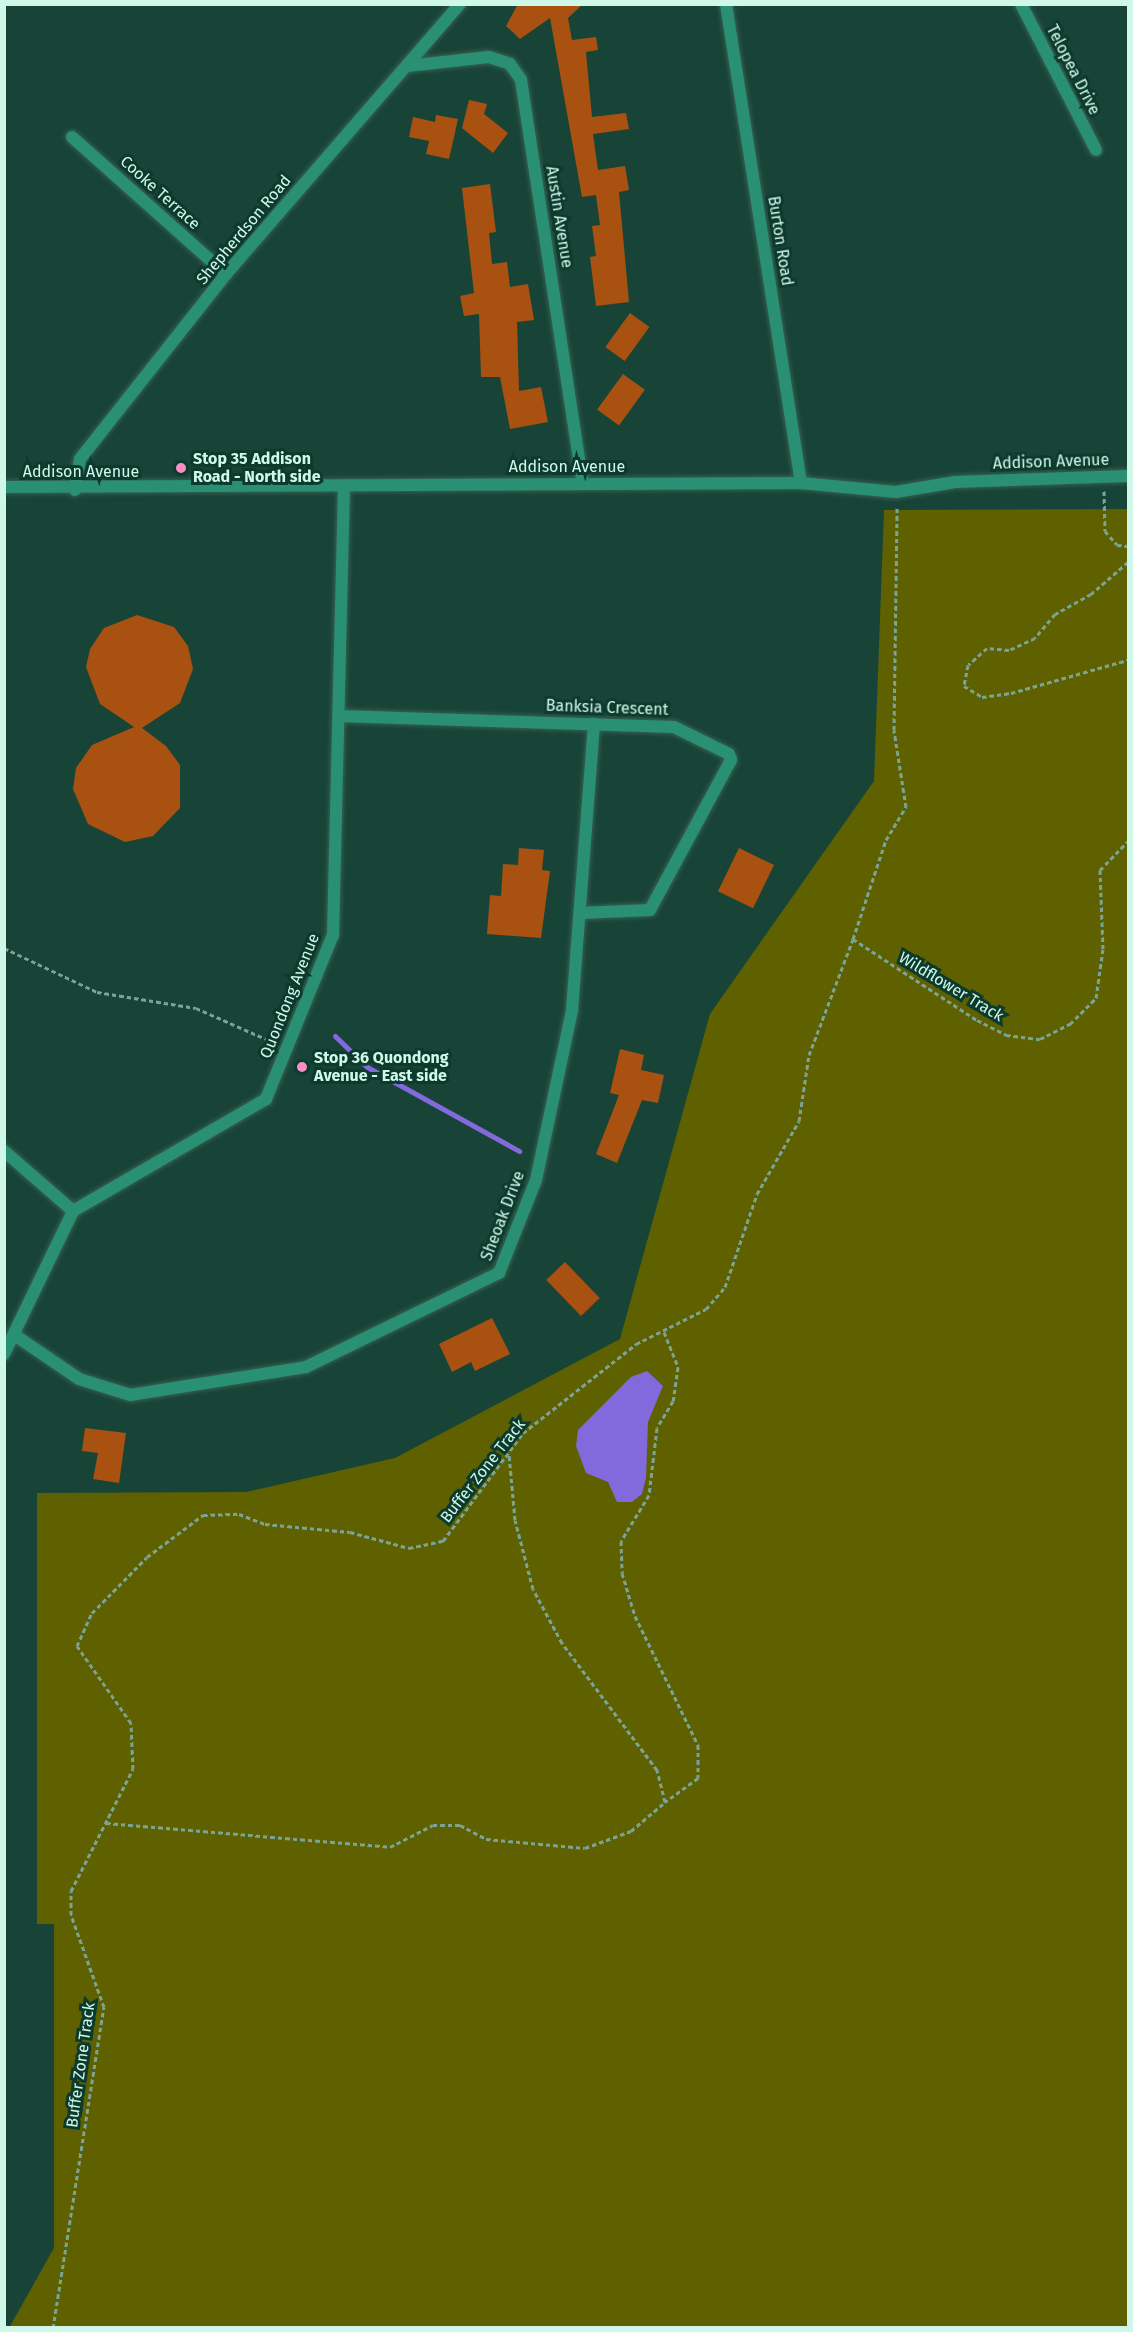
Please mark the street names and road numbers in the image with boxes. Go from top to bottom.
street label: Telopea Drive [1042,22,1104,118]
street label: Cooke Terrace [116,152,204,234]
street label: Austin Avenue [541,165,577,269]
street label: Shepherdson Road [193,171,295,289]
street label: Burton Road [763,195,797,287]
street label: Addison Avenue [993,450,1109,474]
street label: Addison Avenue [509,457,625,477]
street label: Addison Avenue [23,462,139,482]
street label: Banksia Crescent [545,696,669,720]
street label: Quondong Avenue [256,931,324,1061]
street label: Wildflower Track [895,948,1007,1026]
street label: Sheoak Drive [477,1168,529,1264]
street label: Buffer Zone Track [437,1415,529,1527]
street label: Buffer Zone Track [63,2001,99,2129]

